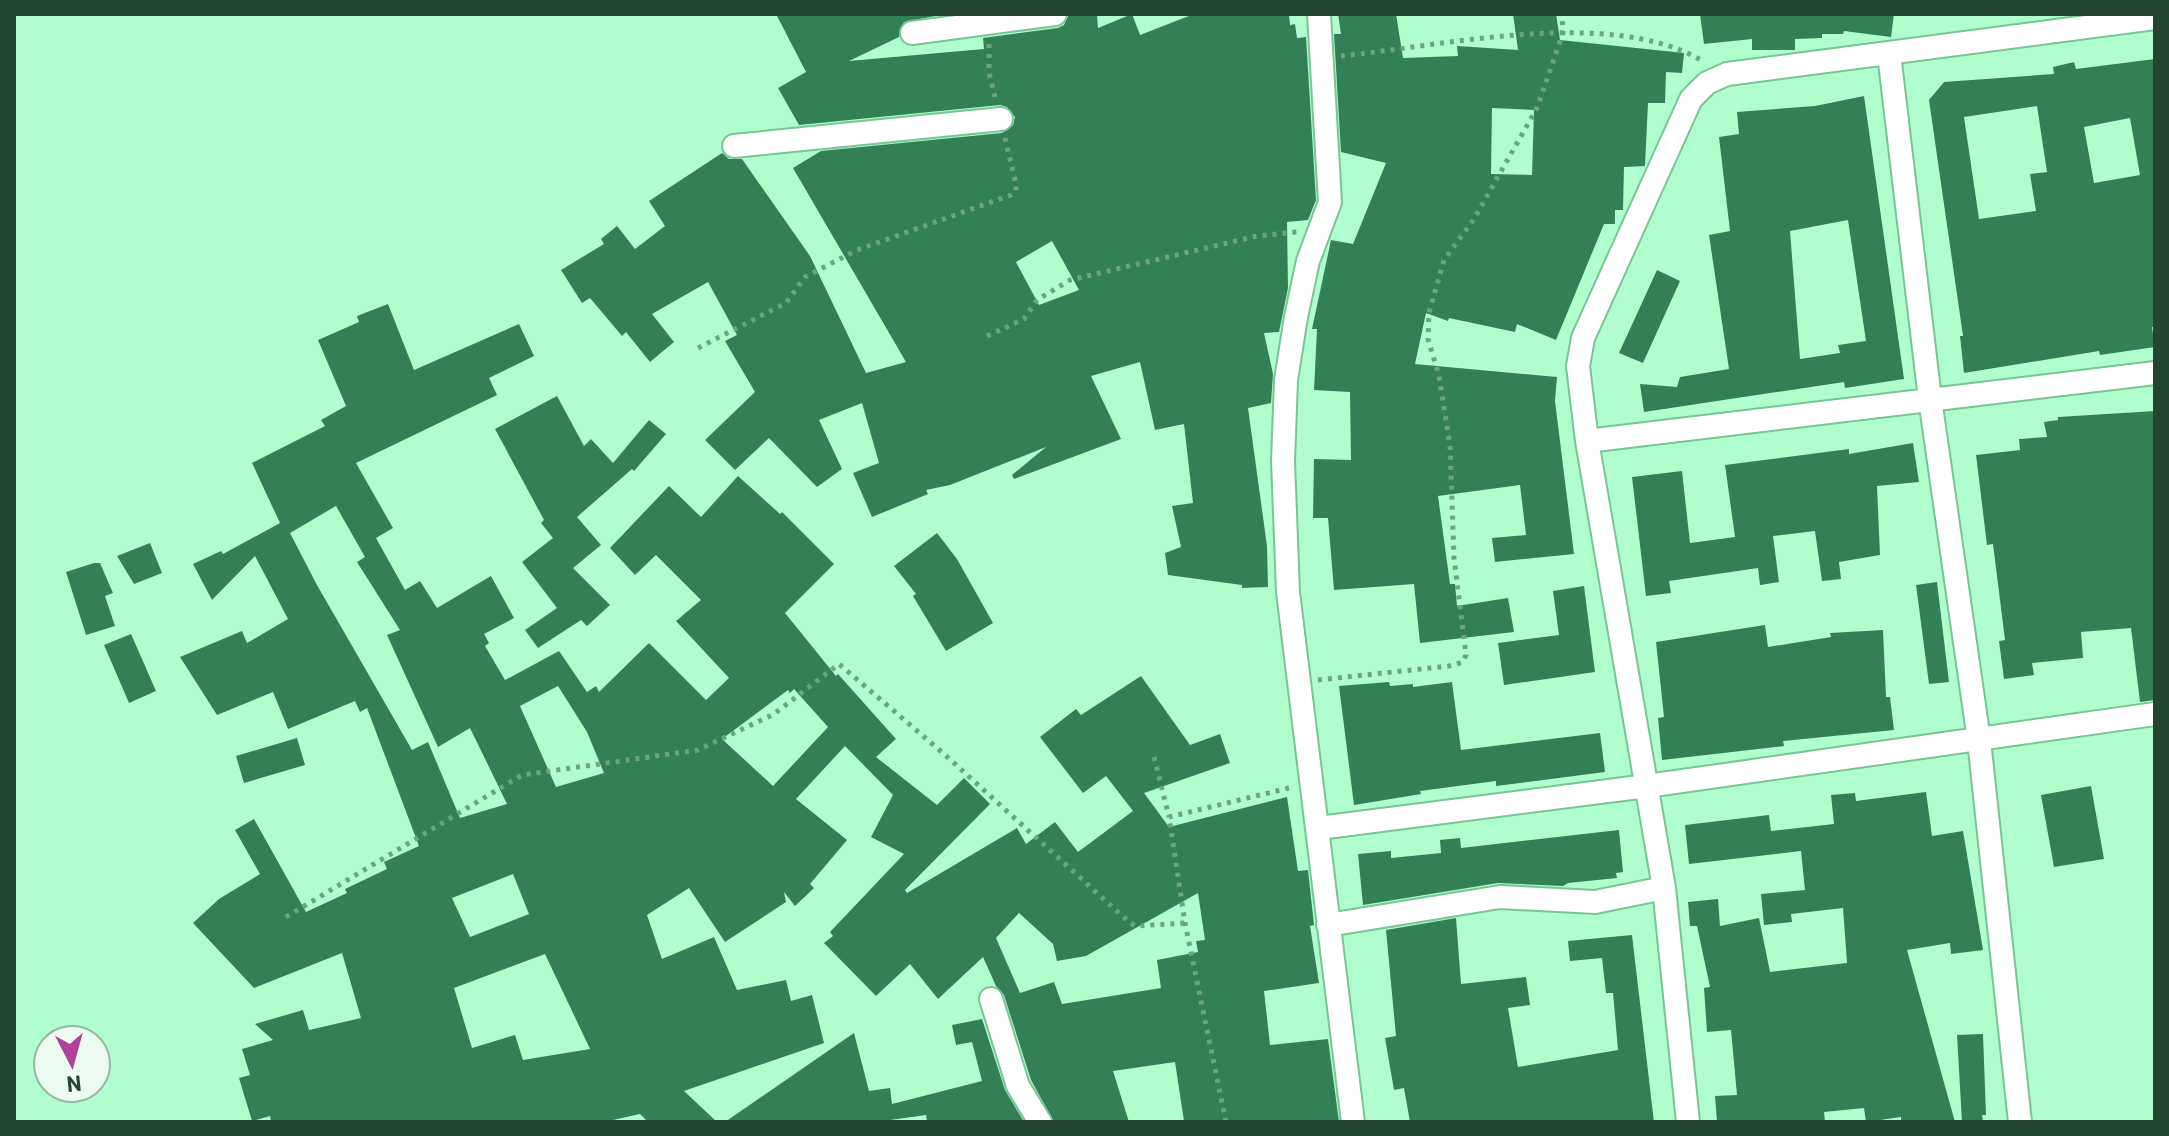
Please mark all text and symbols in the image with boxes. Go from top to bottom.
north arrow [32,1024,112,1104]
text: N [66,1071,83,1099]

